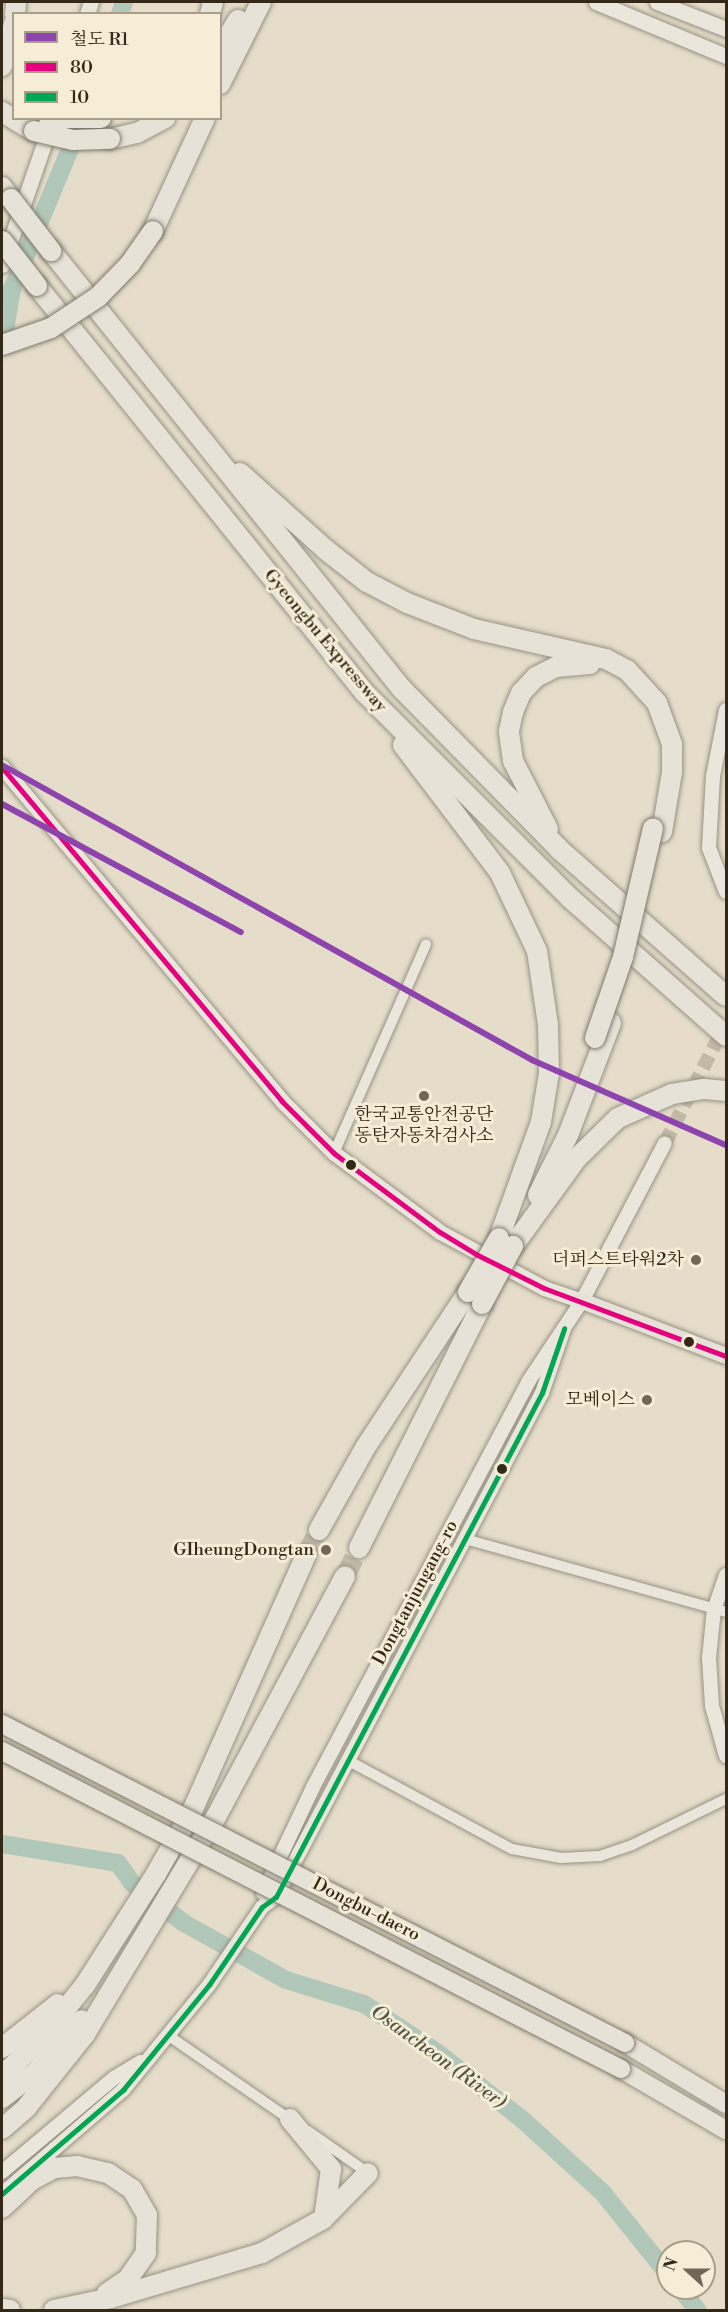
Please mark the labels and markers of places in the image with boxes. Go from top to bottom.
marker: 한국교통안전공단 동탄자동차검사소 [417,1089,431,1103]
place label: 한국교통안전공단 동탄자동차검사소 [354,1105,494,1148]
unlabelled marker [345,1159,357,1171]
place label: 더퍼스트타워2차 [552,1249,684,1271]
marker: 더퍼스트타워2차 [689,1253,703,1267]
unlabelled marker [683,1336,695,1348]
place label: 모베이스 [565,1389,635,1411]
marker: 모베이스 [640,1393,654,1407]
unlabelled marker [496,1463,508,1475]
place label: GIheungDongtan [173,1539,314,1561]
marker: GIheungDongtan [319,1543,333,1557]

